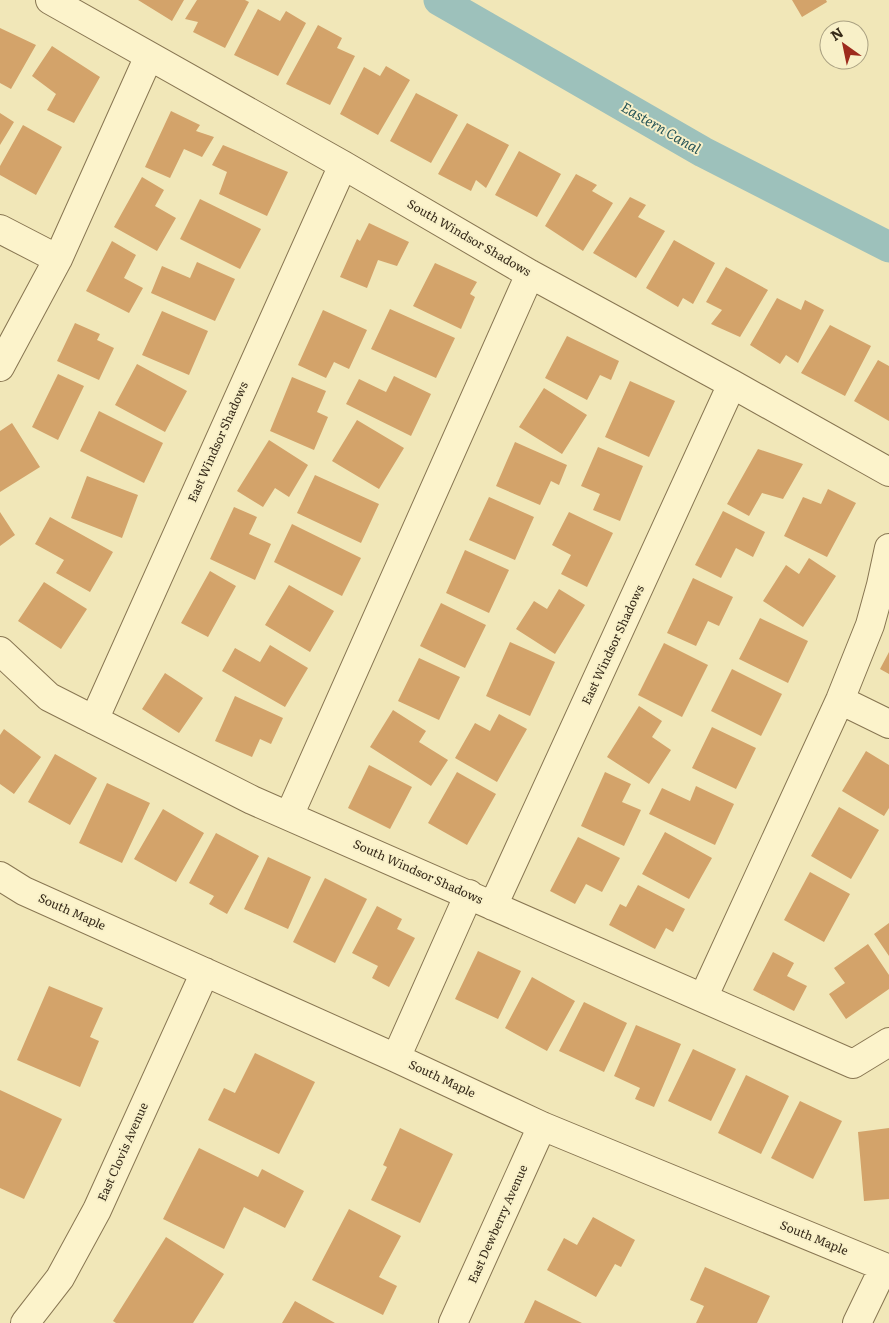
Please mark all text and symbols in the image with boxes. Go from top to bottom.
north arrow [819,20,869,70]
text: N [826,22,847,45]
water label: Eastern Canal [618,96,705,158]
street label: South Windsor Shadows [404,194,535,280]
street label: East Windsor Shadows [182,378,252,505]
street label: East Windsor Shadows [576,581,648,707]
street label: South Windsor Shadows [351,834,487,908]
street label: South Maple [36,888,109,934]
street label: South Maple [406,1055,479,1101]
street label: East Clovis Avenue [92,1099,152,1204]
street label: East Dewberry Avenue [463,1161,531,1286]
street label: South Maple [778,1215,851,1259]

